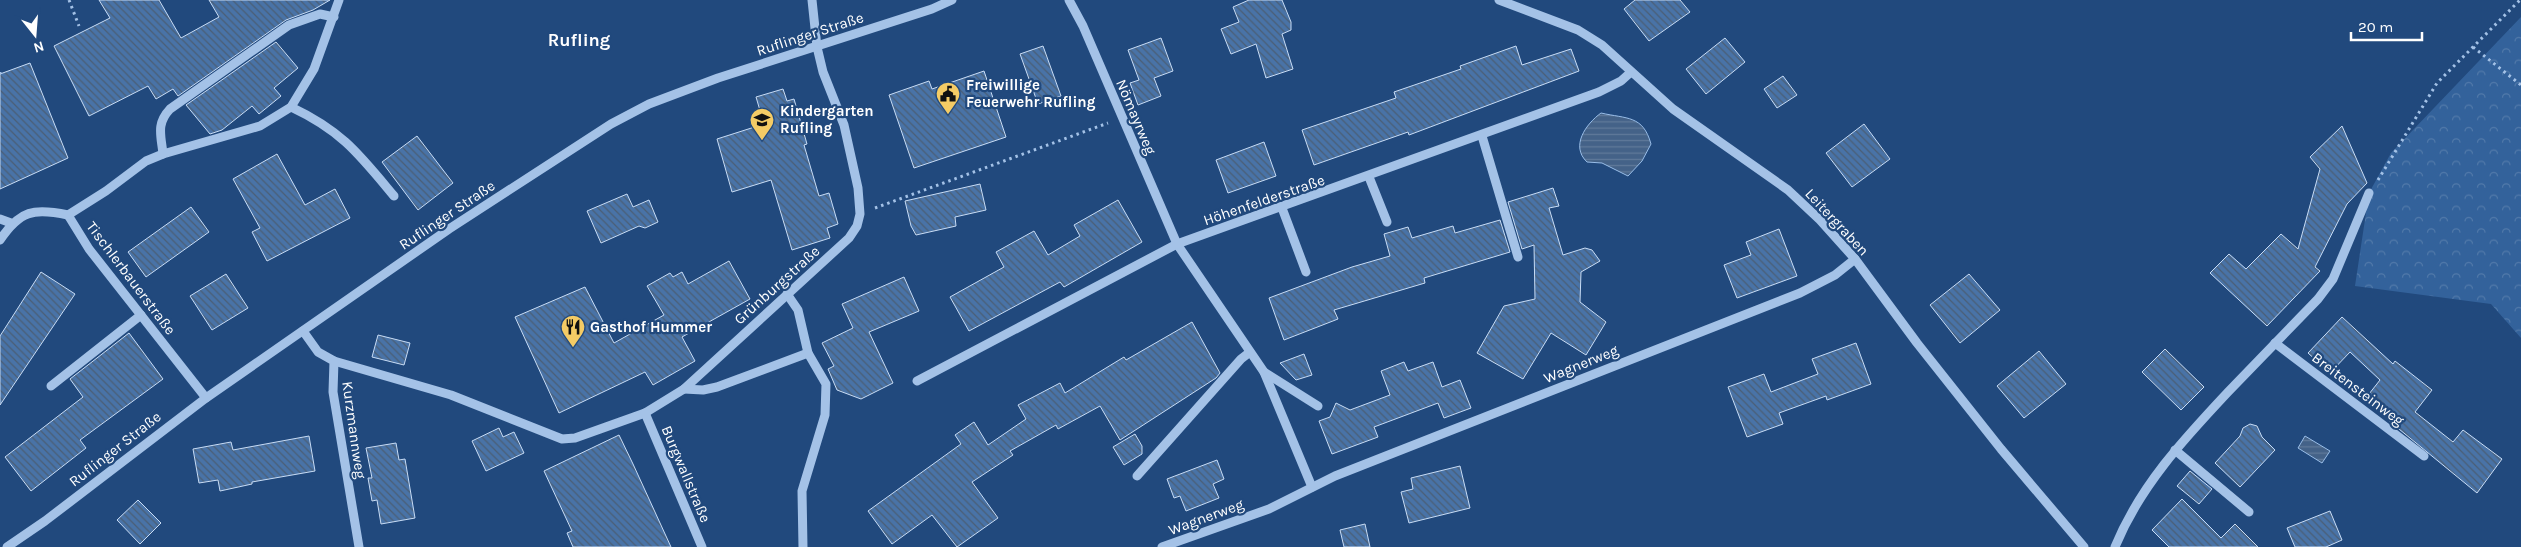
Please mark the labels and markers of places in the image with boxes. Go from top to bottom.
place label: Freiwillige Feuerwehr Rufling [966,76,1096,111]
public building icon: Freiwillige Feuerwehr Rufling [935,81,961,115]
place label: Kindergarten Rufling [780,102,874,137]
school or university icon: Kindergarten Rufling [749,107,775,141]
restaurant icon: Gasthof Hummer [560,314,586,348]
place label: Gasthof Hummer [590,318,712,336]

